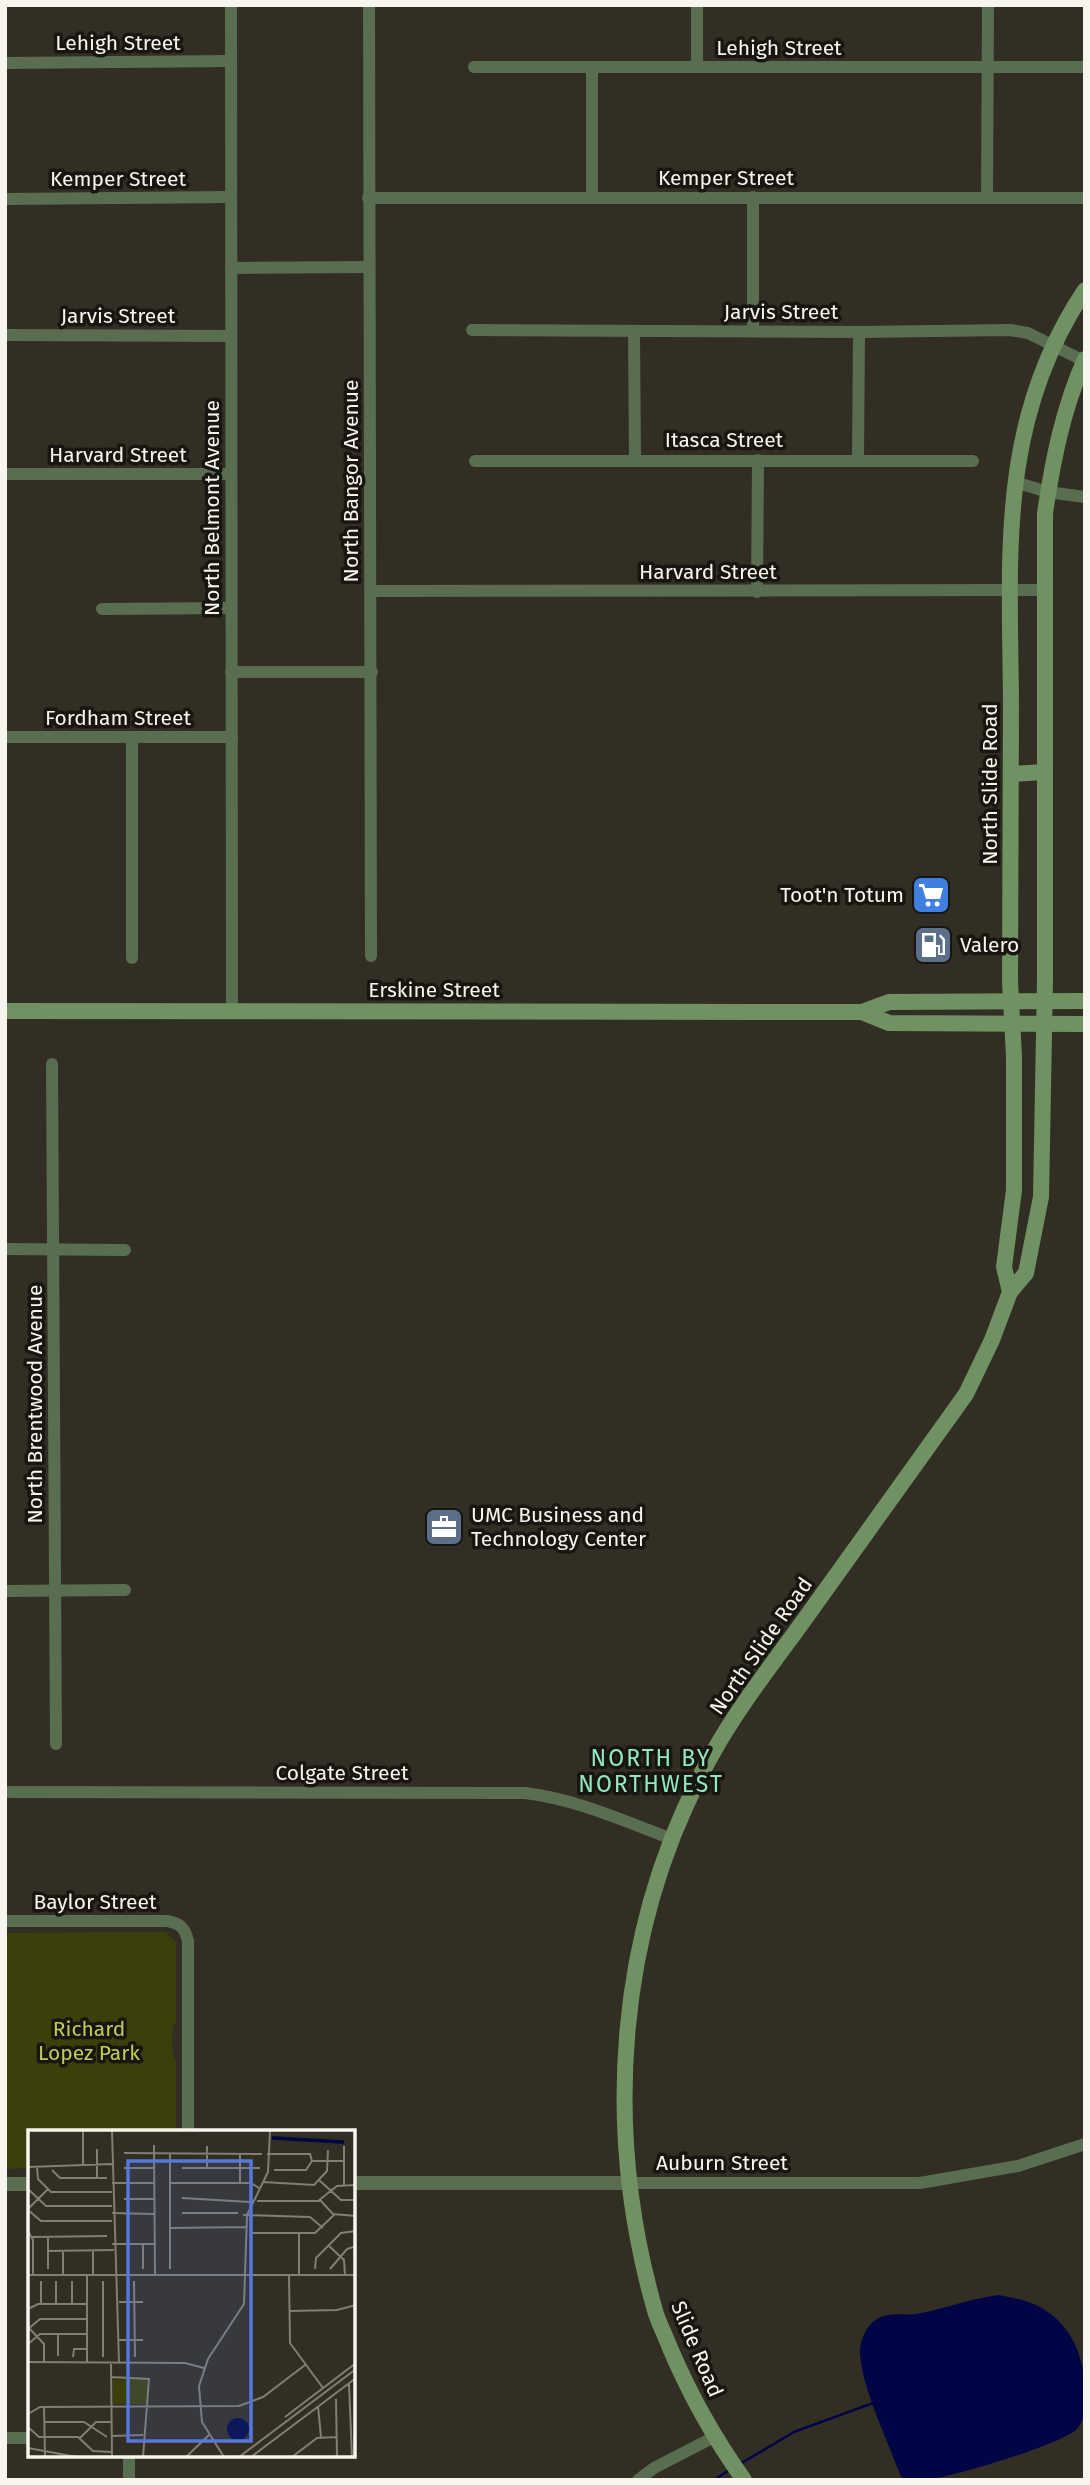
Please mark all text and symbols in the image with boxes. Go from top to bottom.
street label: Lehigh Street [55,30,181,56]
street label: Lehigh Street [716,35,842,61]
street label: Kemper Street [658,165,794,191]
street label: Kemper Street [50,166,186,192]
street label: Jarvis Street [724,299,839,325]
street label: Jarvis Street [61,303,176,329]
street label: North Bangor Avenue [338,380,364,582]
street label: North Belmont Avenue [199,400,225,616]
street label: Itasca Street [665,427,784,453]
street label: Harvard Street [49,442,187,468]
street label: Harvard Street [639,559,777,585]
street label: North Slide Road [977,703,1003,865]
street label: Fordham Street [45,705,191,731]
supermarket icon: Toot'n Totum [910,874,952,916]
place label: Toot'n Totum [780,882,904,908]
fuel station icon: Valero [912,924,954,966]
place label: Valero [960,932,1019,958]
street label: Erskine Street [368,977,500,1003]
street label: North Brentwood Avenue [22,1284,48,1524]
place label: UMC Business and Technology Center [471,1502,646,1552]
office icon: UMC Business and Technology Center [423,1506,465,1548]
street label: North Slide Road [704,1572,818,1720]
district label: NORTH BY NORTHWEST [578,1744,724,1798]
street label: Colgate Street [276,1760,409,1786]
street label: Baylor Street [33,1889,157,1915]
park label: Richard Lopez Park [38,2016,140,2066]
inset map [28,2130,355,2457]
street label: Auburn Street [656,2150,788,2176]
street label: Slide Road [665,2297,729,2401]

